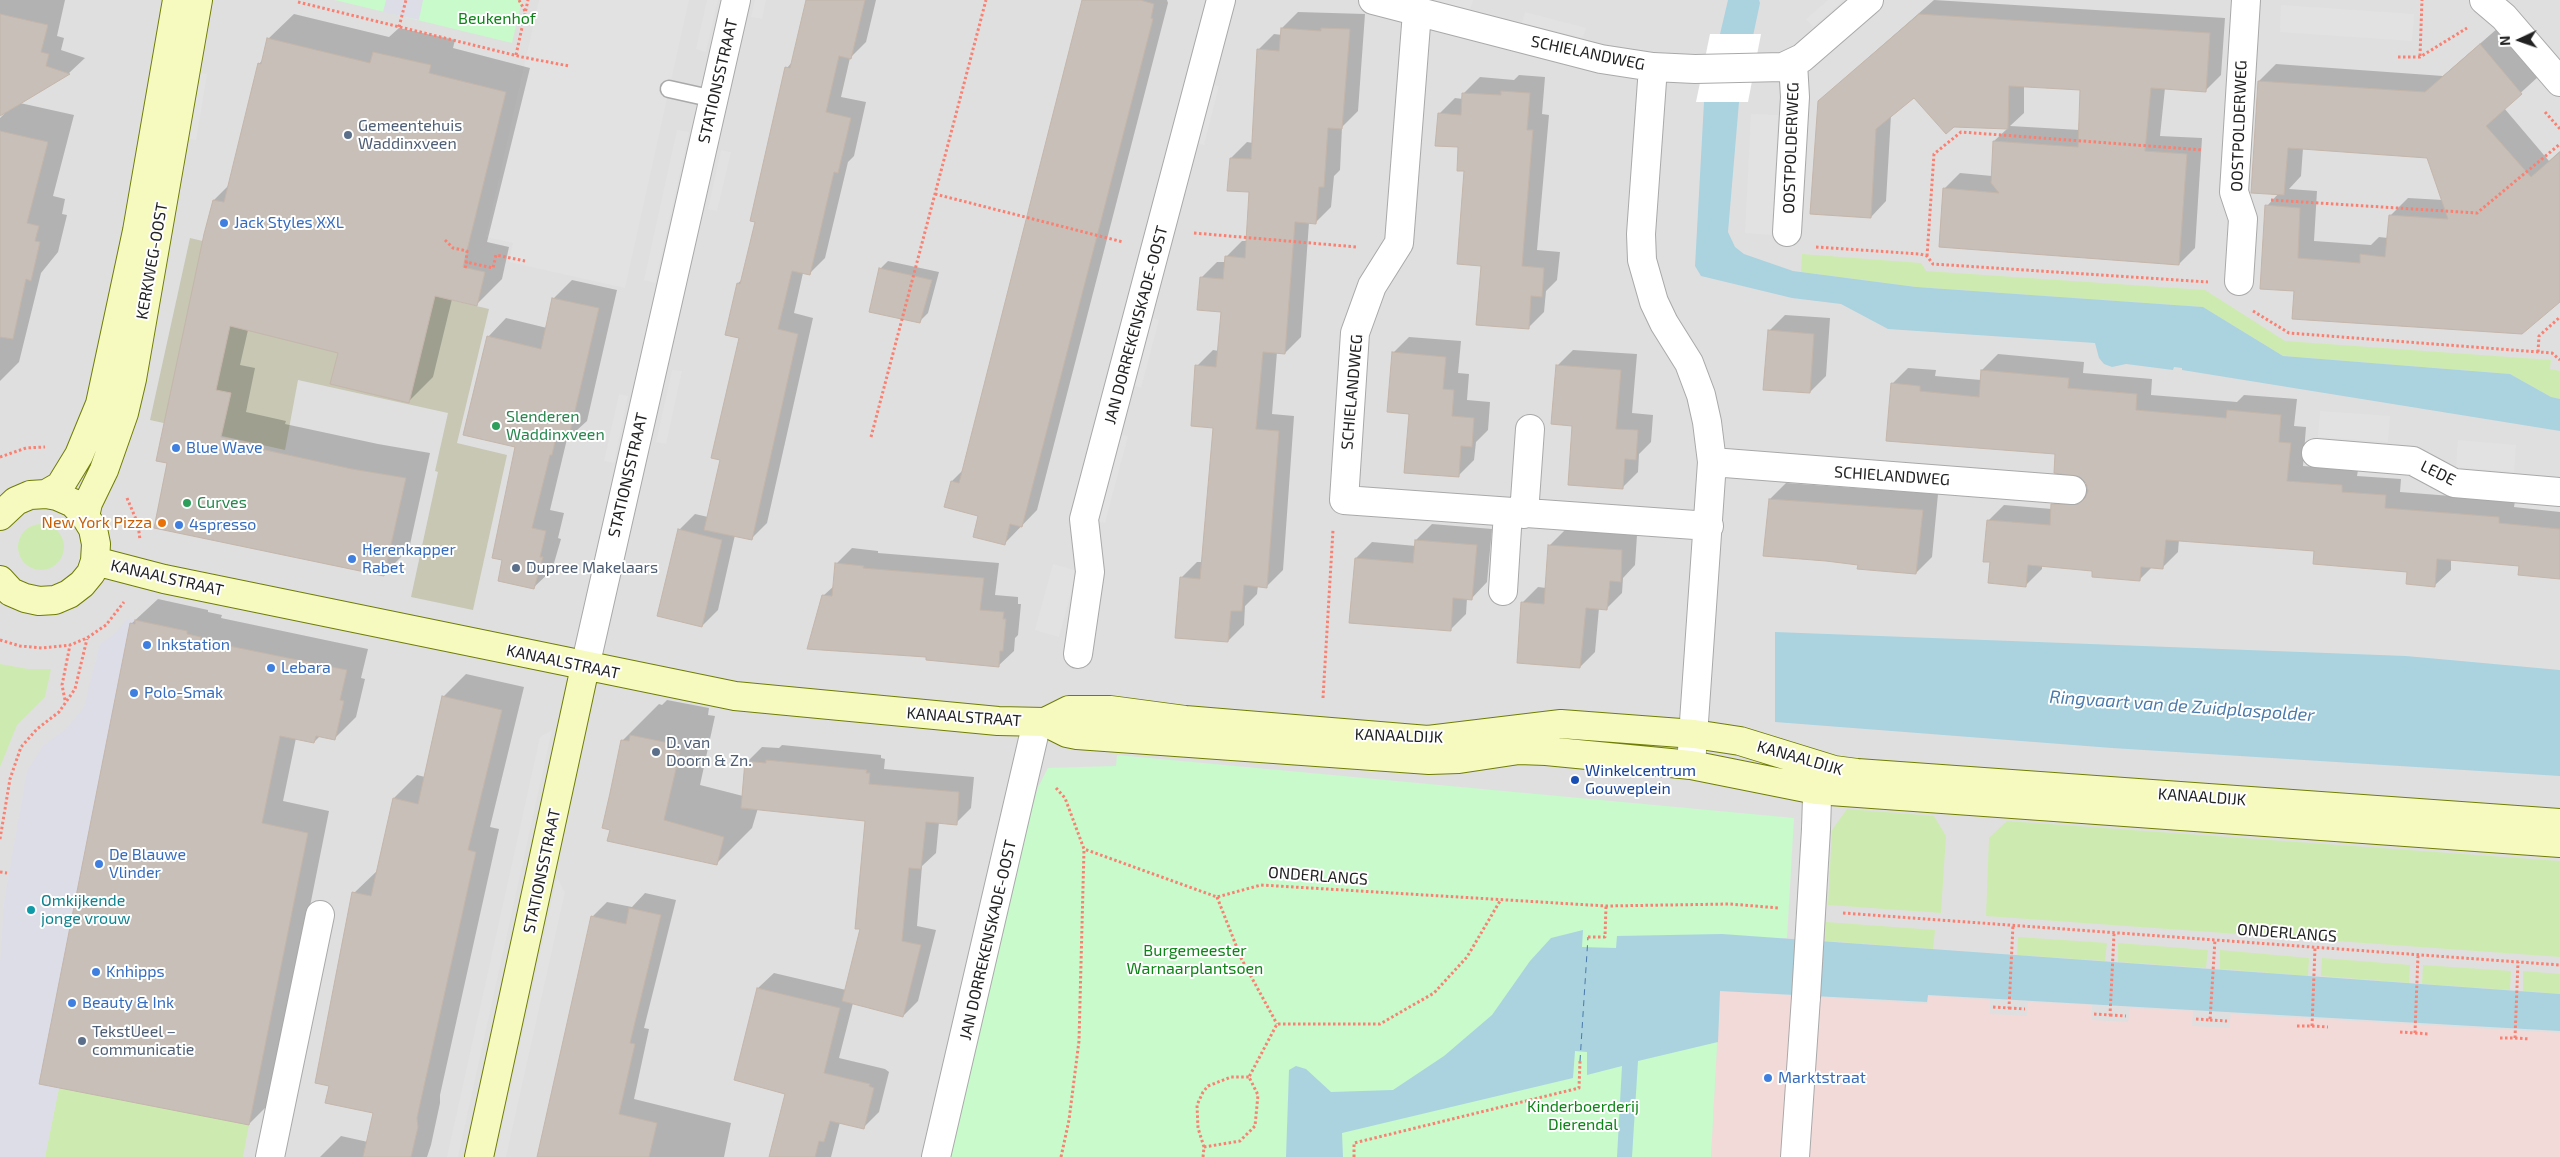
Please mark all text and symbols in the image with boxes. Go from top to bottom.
park label: Beukenhof [458,9,536,29]
north arrow [2495,15,2545,65]
street label: STATIONSSTRAAT [694,17,742,145]
street label: SCHIELANDWEG [1529,32,1647,74]
text: N [2496,35,2513,46]
street label: OOSTPOLDERWEG [2227,60,2251,192]
street label: OOSTPOLDERWEG [1779,82,1803,214]
place label: Gemeentehuis Waddinxveen [358,116,462,154]
marker: Gemeentehuis Waddinxveen [342,129,354,141]
street label: KERKWEG-OOST [132,201,172,321]
place label: Jack Styles XXL [234,213,344,233]
marker: Jack Styles XXL [218,217,230,229]
street label: JAN DORREKENSKADE-OOST [1100,224,1172,426]
street label: SCHIELANDWEG [1337,333,1367,451]
place label: Slenderen Waddinxveen [506,407,605,445]
street label: STATIONSSTRAAT [604,411,652,539]
marker: Slenderen Waddinxveen [490,420,502,432]
place label: Blue Wave [186,438,263,458]
marker: Blue Wave [170,442,182,454]
street label: LEDE [2417,456,2459,490]
street label: SCHIELANDWEG [1833,462,1951,490]
place label: Curves [197,493,247,513]
marker: Curves [181,497,193,509]
place label: New York Pizza [42,513,152,533]
place label: 4spresso [189,515,256,535]
marker: New York Pizza [156,517,168,529]
marker: 4spresso [173,519,185,531]
place label: Herenkapper Rabet [362,540,456,578]
marker: Herenkapper Rabet [346,553,358,565]
street label: KANAALSTRAAT [109,556,225,600]
place label: Dupree Makelaars [526,558,658,578]
marker: Dupree Makelaars [510,562,522,574]
place label: Inkstation [157,635,230,655]
marker: Inkstation [141,639,153,651]
street label: KANAALSTRAAT [505,641,621,683]
place label: Lebara [281,658,331,678]
marker: Lebara [265,662,277,674]
place label: Polo-Smak [144,683,223,703]
water label: Ringvaart van de Zuidplaspolder [2049,686,2315,726]
marker: Polo-Smak [128,687,140,699]
street label: KANAALSTRAAT [906,703,1022,731]
street label: KANAALDIJK [1354,725,1444,747]
place label: D. van Doorn & Zn. [666,733,752,771]
street label: KANAALDIJK [1755,737,1845,779]
marker: D. van Doorn & Zn. [650,746,662,758]
place label: Winkelcentrum Gouweplein [1585,761,1696,799]
marker: Winkelcentrum Gouweplein [1569,774,1581,786]
street label: KANAALDIJK [2157,784,2247,810]
street label: STATIONSSTRAAT [519,807,565,935]
street label: JAN DORREKENSKADE-OOST [956,838,1020,1042]
place label: De Blauwe Vlinder [109,845,186,883]
marker: De Blauwe Vlinder [93,858,105,870]
street label: ONDERLANGS [1267,863,1369,889]
place label: Omkijkende jonge vrouw [41,891,130,929]
marker: Omkijkende jonge vrouw [25,904,37,916]
street label: ONDERLANGS [2236,920,2338,946]
park label: Burgemeester Warnaarplantsoen [1127,941,1263,979]
place label: Knhipps [106,962,165,982]
marker: Knhipps [90,966,102,978]
place label: Beauty & Ink [82,993,174,1013]
marker: Beauty & Ink [66,997,78,1009]
place label: TekstUeel – communicatie [92,1022,194,1060]
marker: TekstUeel – communicatie [76,1035,88,1047]
place label: Marktstraat [1778,1068,1866,1088]
marker: Marktstraat [1762,1072,1774,1084]
park label: Kinderboerderij Dierendal [1527,1097,1639,1135]

